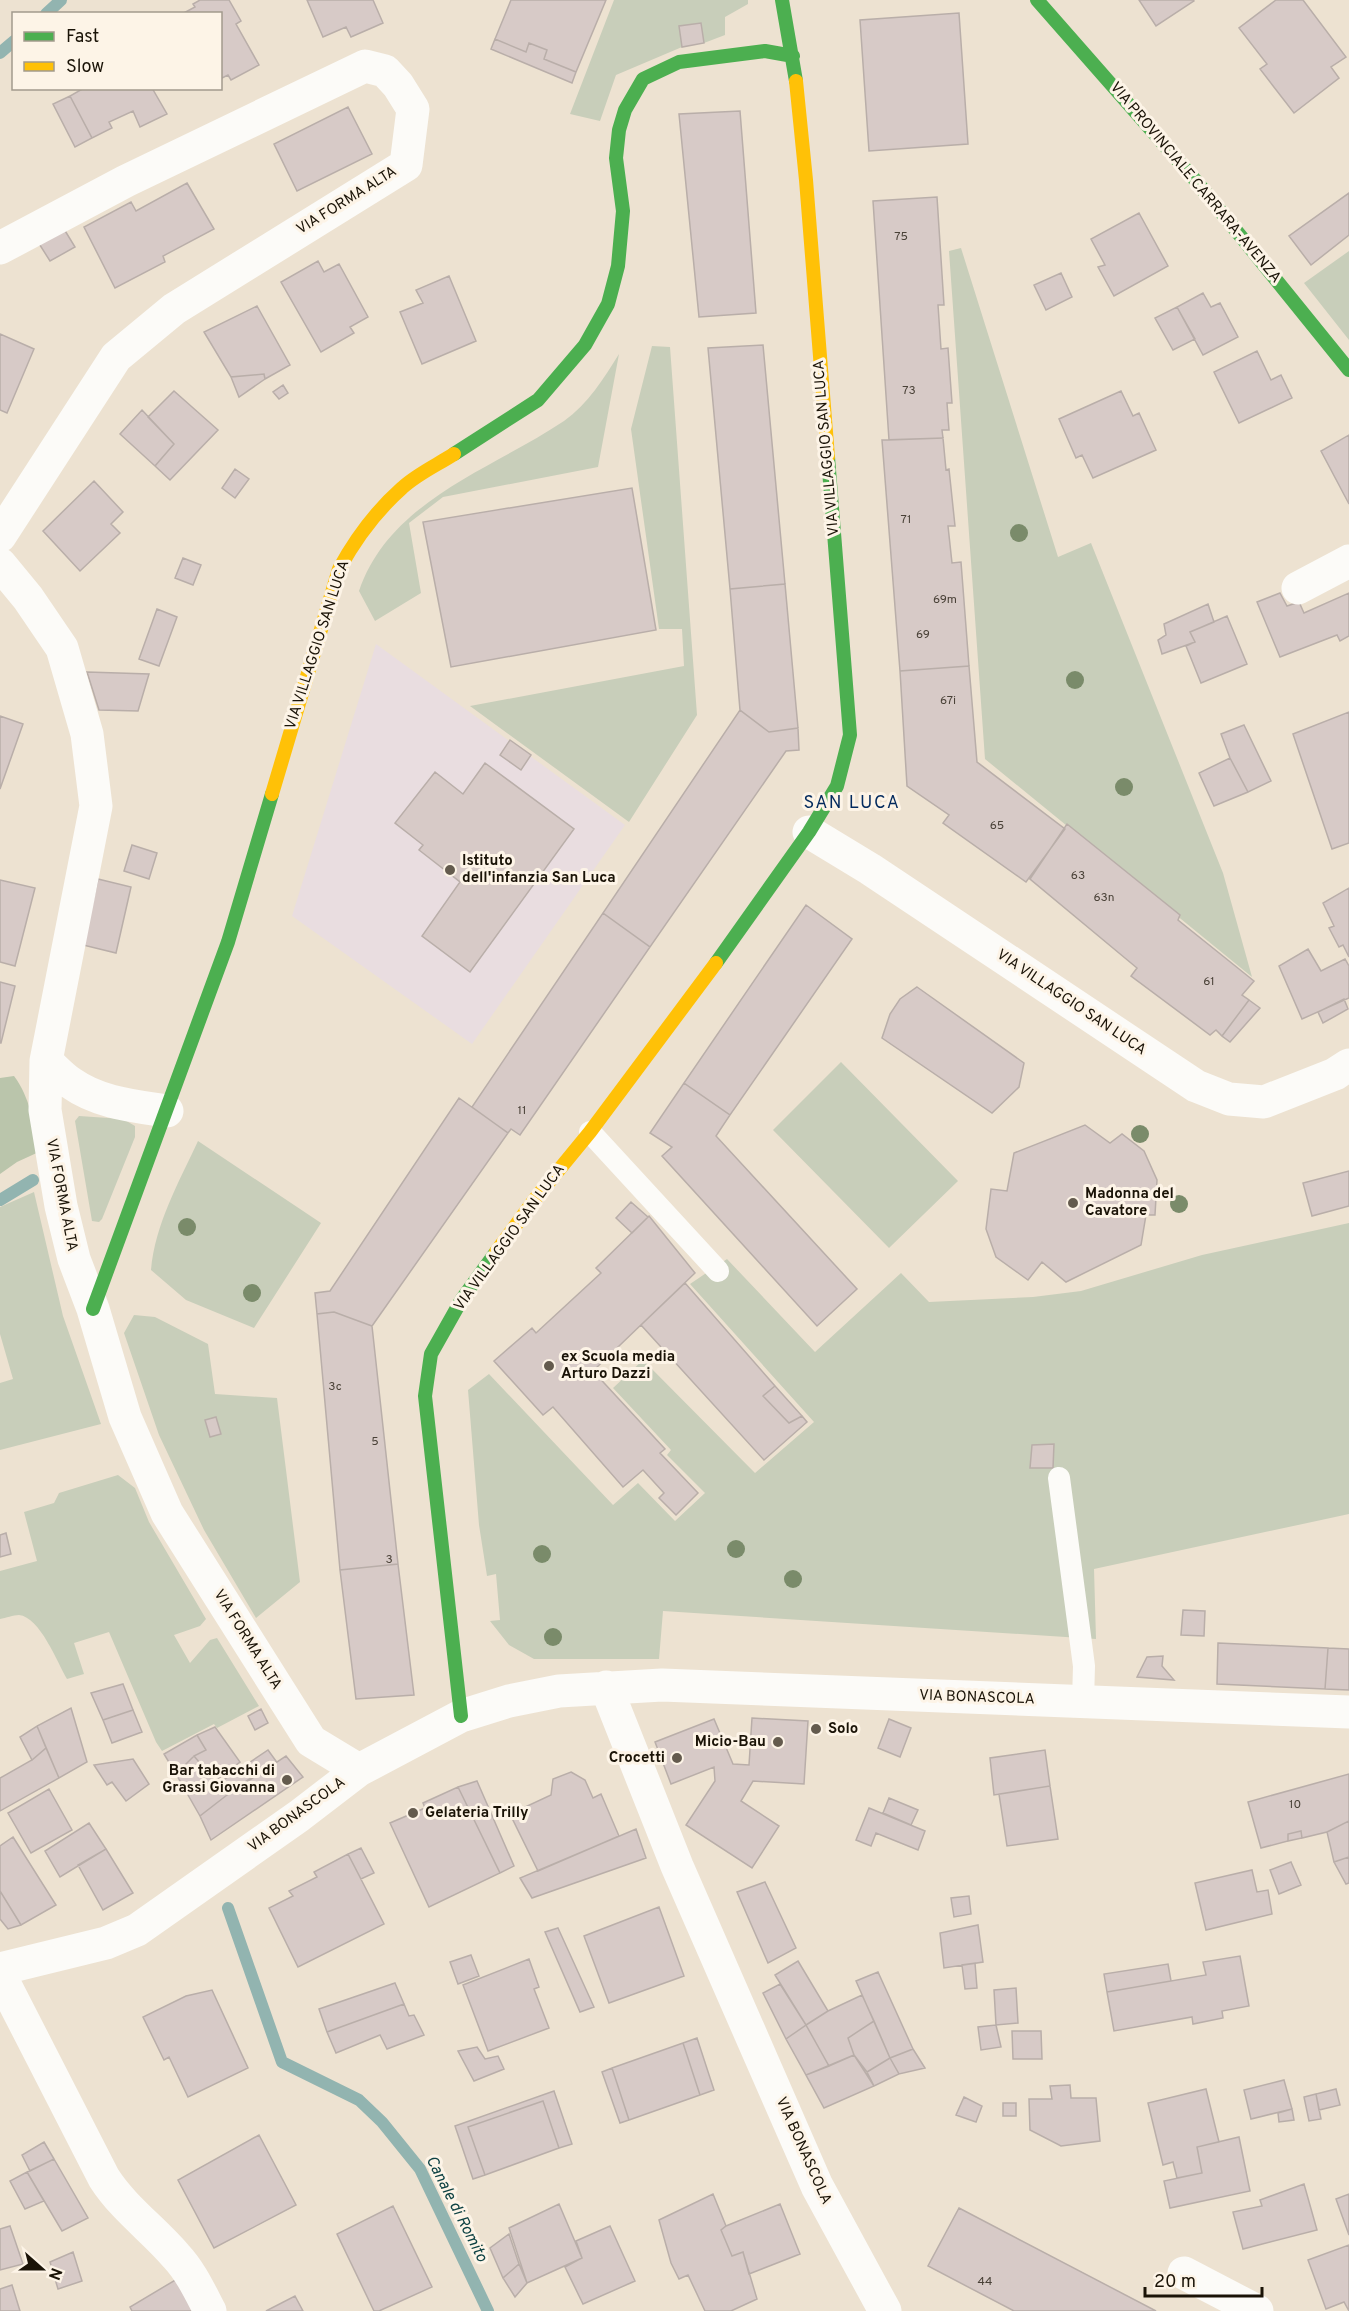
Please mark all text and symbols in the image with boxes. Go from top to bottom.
legend [12,12,222,90]
text: Fast [66,26,99,49]
text: Slow [66,56,104,79]
street label: VIA PROVINCIALE CARRARA-AVENZA [1105,79,1285,287]
street label: VIA FORMA ALTA [293,163,401,239]
house number: 75 [894,229,908,245]
street label: VIA VILLAGGIO SAN LUCA [810,359,844,537]
house number: 73 [902,383,916,399]
house number: 71 [901,512,911,528]
street label: VIA VILLAGGIO SAN LUCA [282,558,354,732]
house number: 69m [933,592,957,608]
house number: 69 [916,627,930,643]
house number: 67i [940,693,956,709]
district label: SAN LUCA [804,792,900,815]
house number: 65 [990,818,1004,834]
place label: Istituto dell'infanzia San Luca [462,852,616,888]
marker: Istituto dell'infanzia San Luca [443,863,457,877]
house number: 63 [1071,868,1085,884]
house number: 63n [1093,890,1115,906]
street label: VIA VILLAGGIO SAN LUCA [992,946,1150,1060]
house number: 61 [1203,974,1215,990]
house number: 11 [518,1103,526,1119]
street label: VIA FORMA ALTA [41,1137,81,1253]
street label: VIA VILLAGGIO SAN LUCA [450,1161,570,1315]
place label: Madonna del Cavatore [1085,1185,1174,1221]
marker: Madonna del Cavatore [1066,1196,1080,1210]
place label: ex Scuola media Arturo Dazzi [561,1348,675,1384]
marker: ex Scuola media Arturo Dazzi [542,1359,556,1373]
house number: 3c [328,1379,342,1395]
house number: 5 [371,1434,379,1450]
house number: 3 [385,1552,393,1568]
street label: VIA FORMA ALTA [209,1586,285,1694]
street label: VIA BONASCOLA [919,1686,1035,1710]
place label: Solo [828,1720,858,1739]
marker: Solo [809,1722,823,1736]
place label: Micio-Bau [695,1733,766,1752]
marker: Micio-Bau [771,1735,785,1749]
place label: Crocetti [609,1749,665,1768]
marker: Crocetti [670,1751,684,1765]
place label: Bar tabacchi di Grassi Giovanna [162,1762,275,1798]
street label: VIA BONASCOLA [245,1773,349,1857]
marker: Bar tabacchi di Grassi Giovanna [280,1773,294,1787]
house number: 10 [1289,1797,1301,1813]
place label: Gelateria Trilly [425,1804,529,1823]
marker: Gelateria Trilly [406,1806,420,1820]
street label: VIA BONASCOLA [771,2094,835,2208]
water label: Canale di Romito [421,2153,492,2266]
north arrow [12,2239,72,2299]
scale bar [1145,2260,1262,2298]
text: N [43,2265,66,2283]
text: 20 m [1154,2271,1196,2294]
house number: 44 [978,2274,992,2290]

